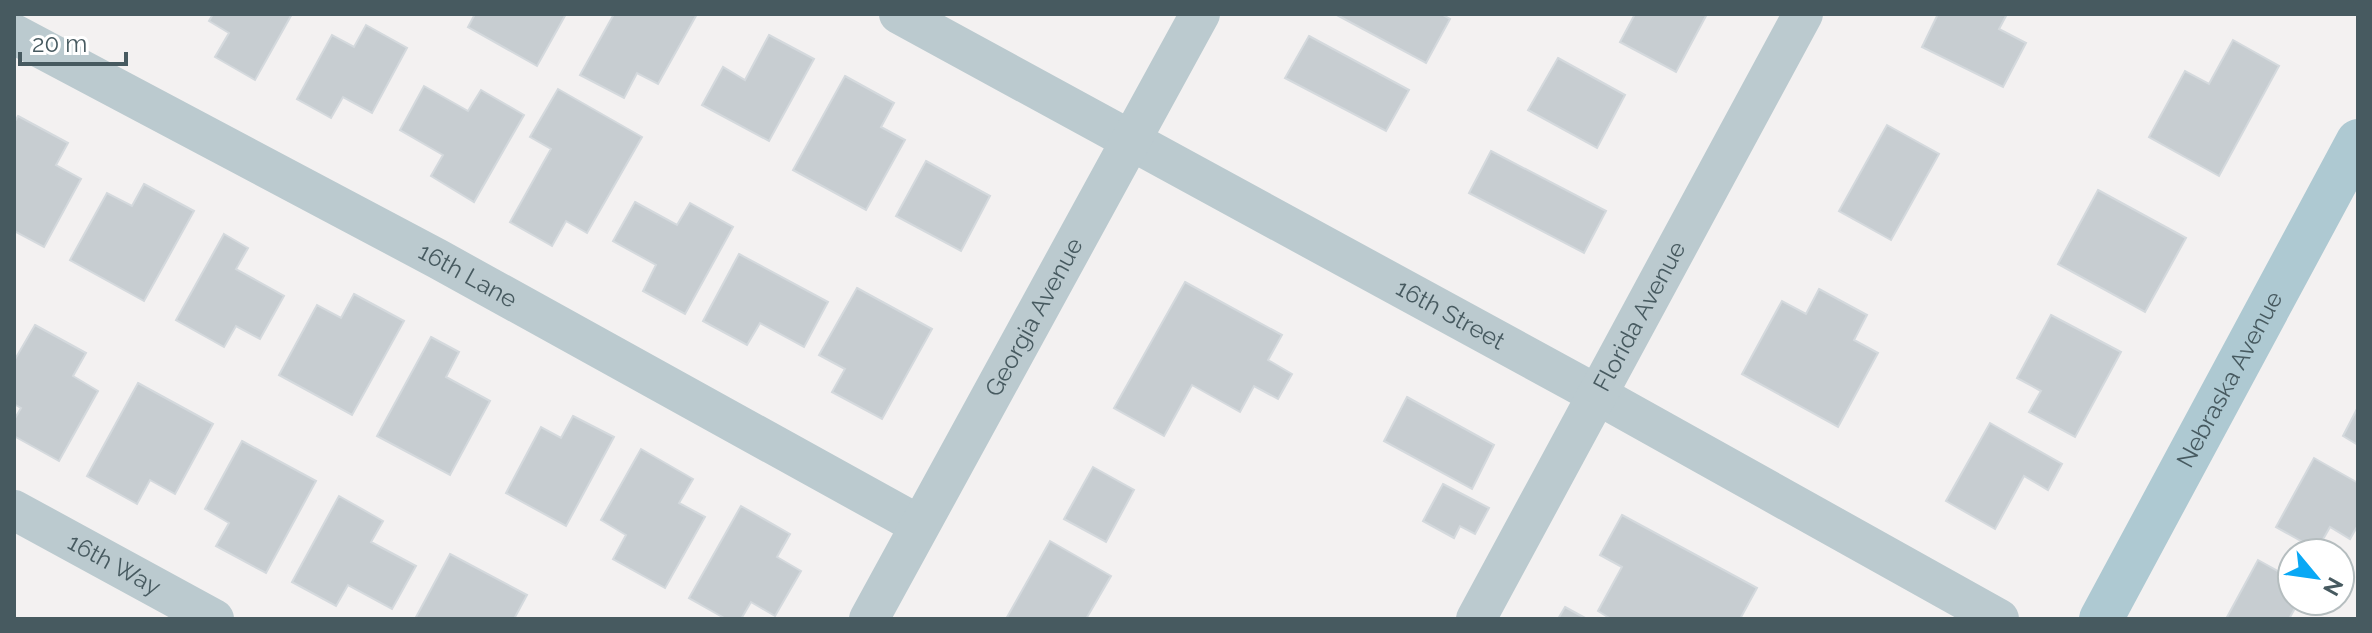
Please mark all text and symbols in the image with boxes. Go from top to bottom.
scale bar [20,16,126,66]
text: 20 m [32,29,87,58]
street label: Georgia Avenue [979,233,1089,401]
street label: 16th Lane [414,236,522,314]
street label: Florida Avenue [1587,236,1691,396]
street label: 16th Street [1391,273,1510,356]
street label: Nebraska Avenue [2170,286,2288,472]
street label: 16th Way [63,527,166,601]
north arrow [2276,537,2356,617]
text: N [2318,573,2349,600]

